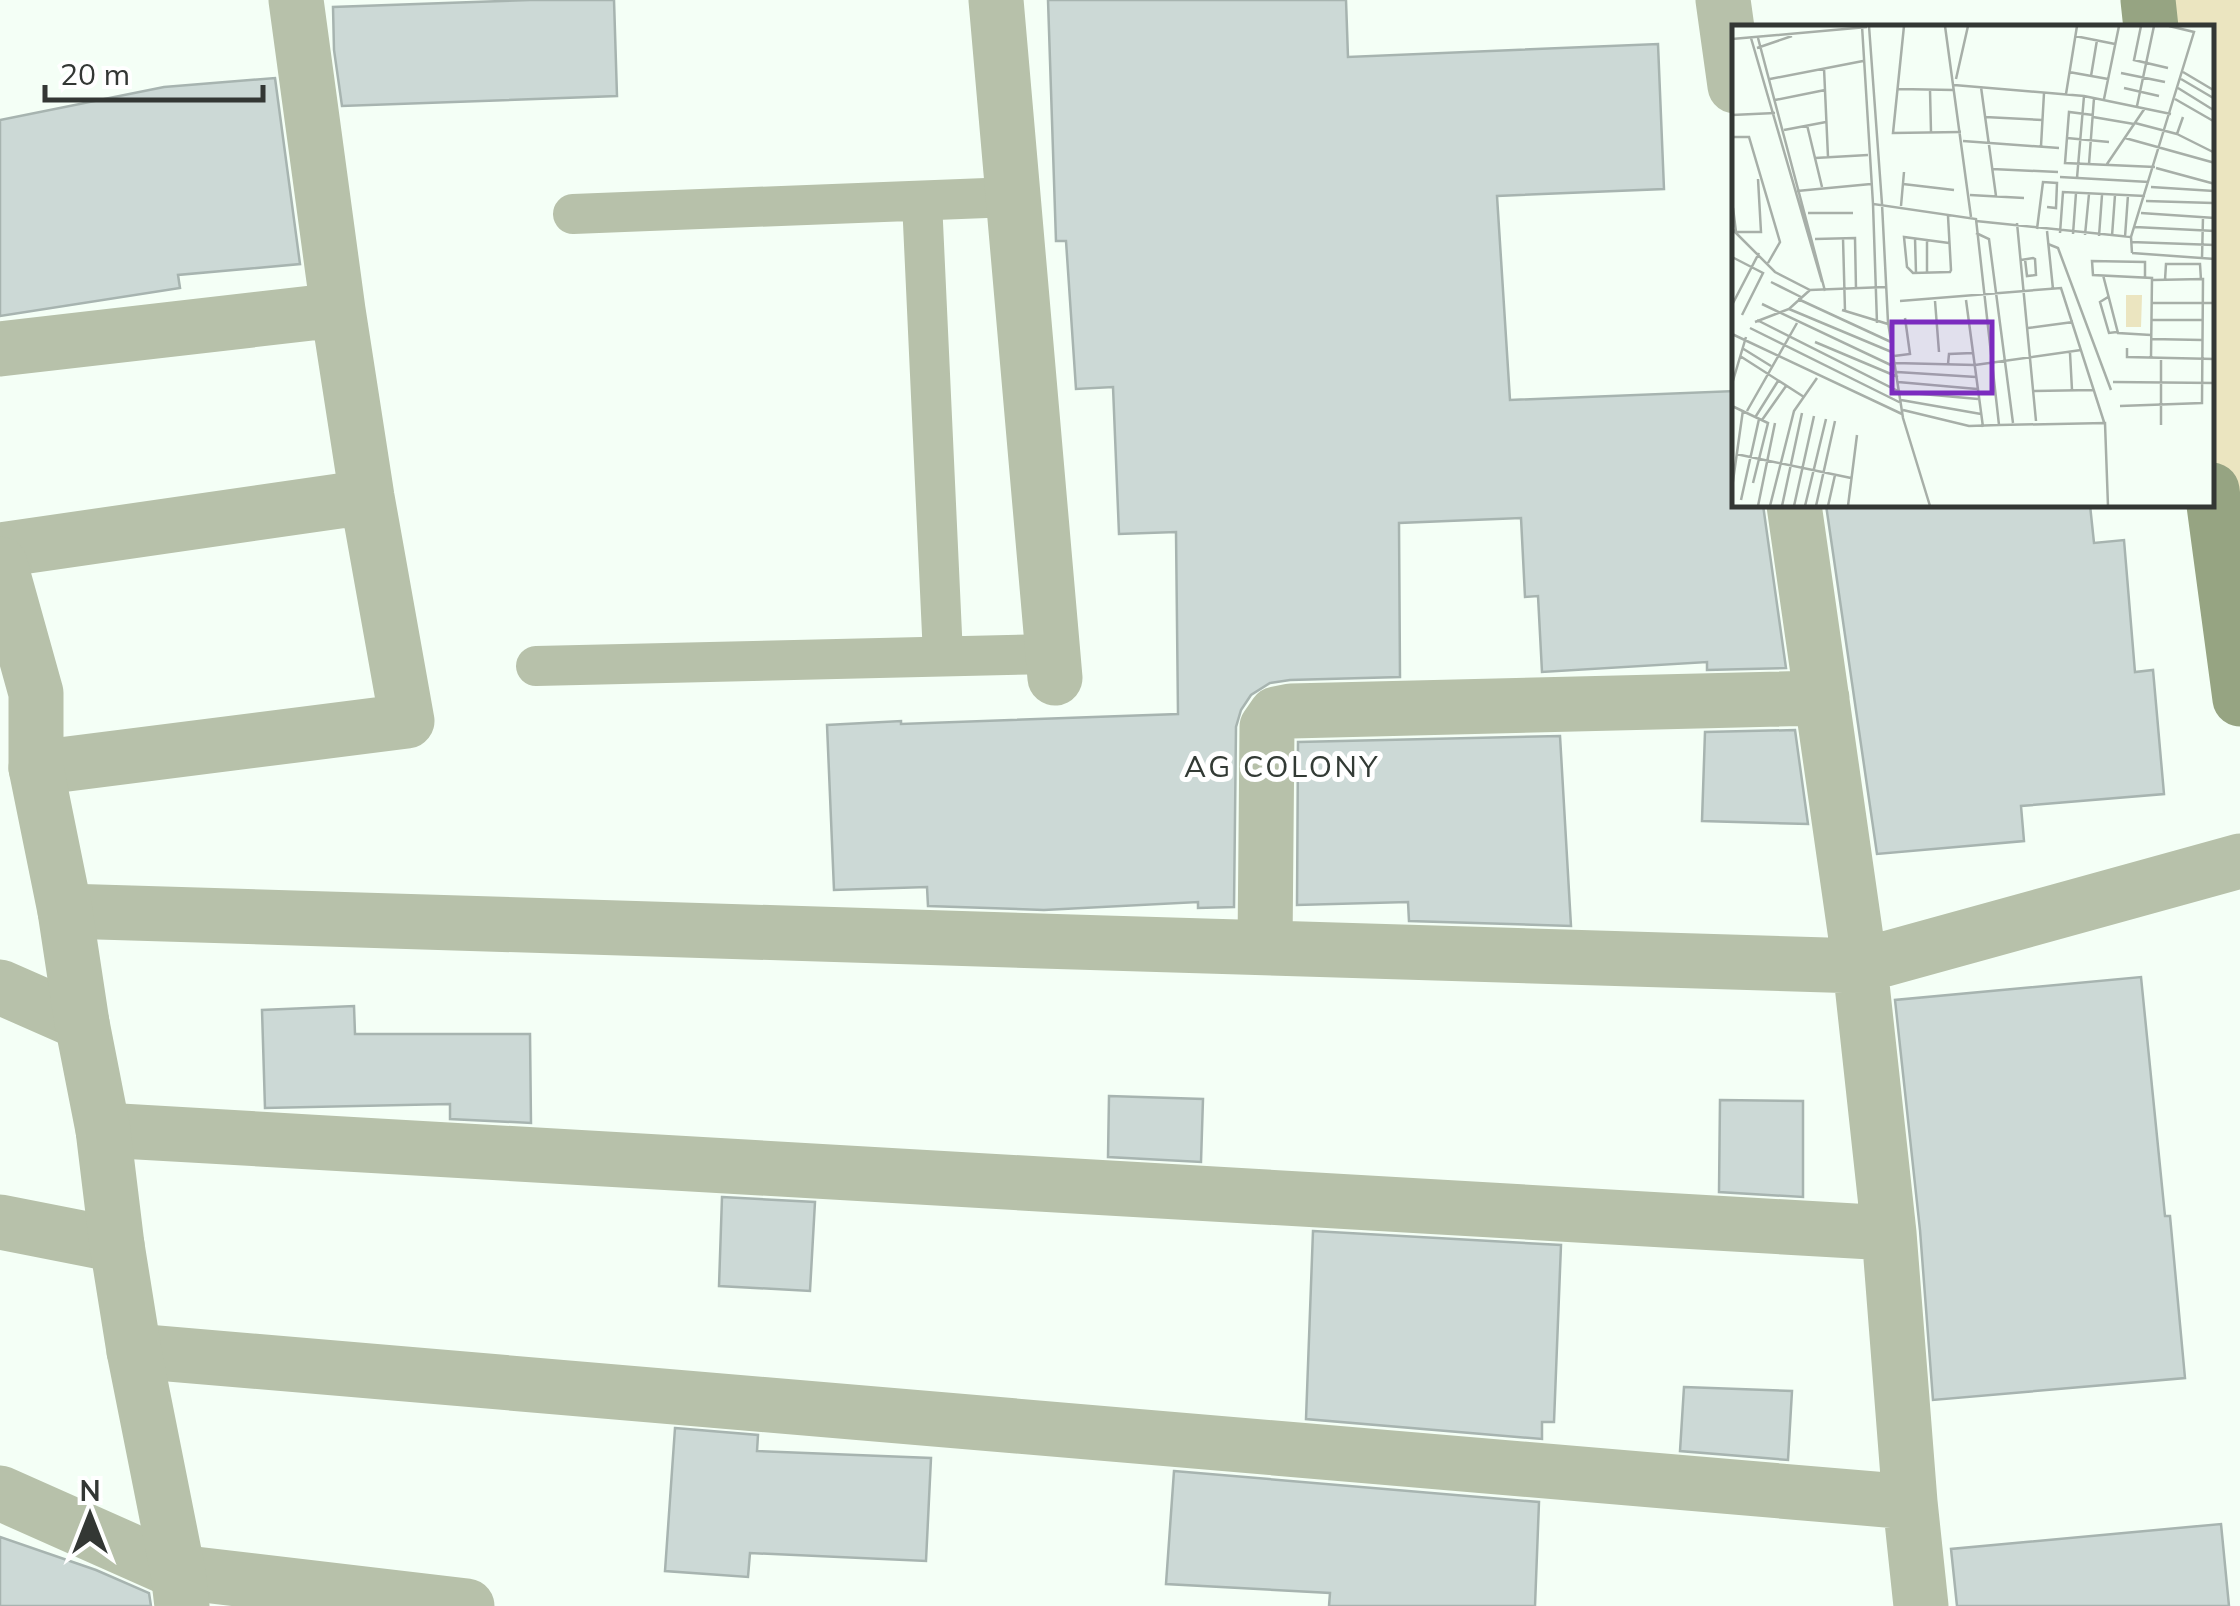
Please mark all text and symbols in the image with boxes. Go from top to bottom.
inset map [1732,25,2215,508]
scale bar [45,40,262,102]
text: 20 m [60,55,130,93]
district label: AG COLONY [1184,747,1380,785]
north arrow [40,1466,140,1566]
text: N [79,1473,101,1508]

